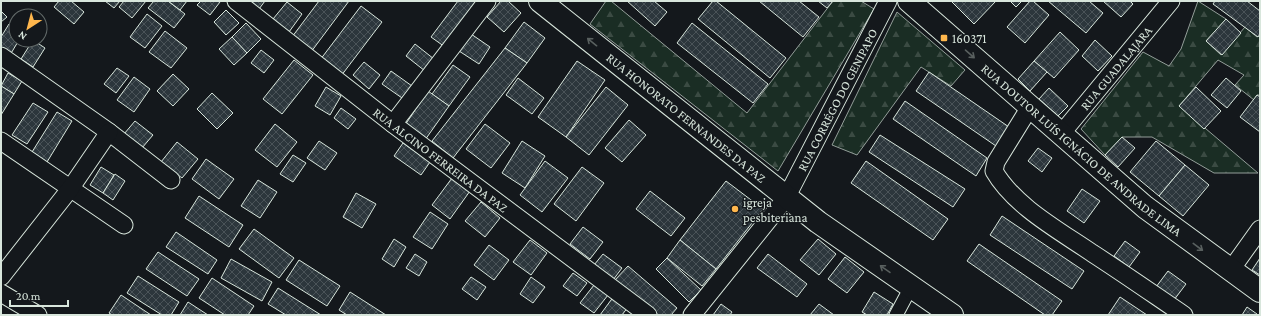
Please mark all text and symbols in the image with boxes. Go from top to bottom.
north arrow [8,8,48,48]
street label: RUA GUADALAJARA [1077,23,1156,113]
street label: RUA CORRÉGO DO GENIPAPO [794,26,881,174]
text: N [15,29,29,43]
place label: 160371 [952,31,987,46]
marker: 160371 [939,33,949,43]
one-way arrow [586,38,597,47]
street label: RUA HONORATO FERNANDES DA PAZ [603,50,769,186]
one-way arrow [965,50,976,59]
street label: RUA DOUTOR LUÍS IGNÁCIO DE ANDRADE LIMA [978,61,1185,240]
street label: RUA ALCINO FERREIRA DA PAZ [370,105,511,216]
place label: igreja pesbiteriana [743,195,808,225]
marker: igreja pesbiteriana [730,204,740,214]
one-way arrow [1192,243,1203,251]
one-way arrow [880,265,891,273]
scale bar [10,282,68,308]
text: 20 m [16,289,41,303]

